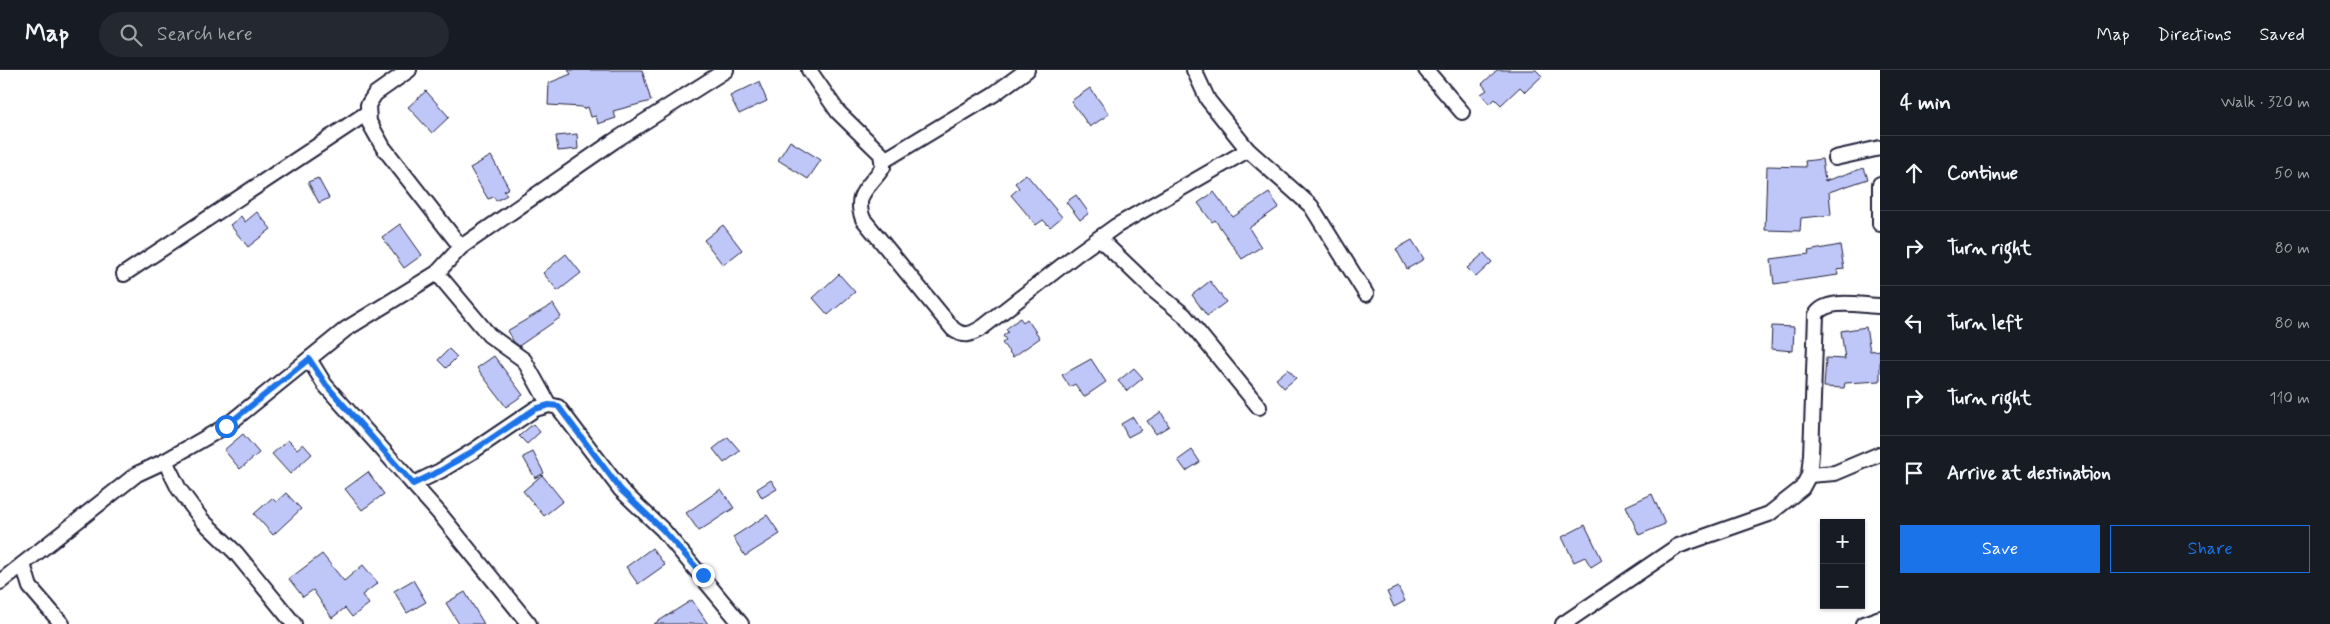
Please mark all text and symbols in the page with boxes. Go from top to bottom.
search box [99,12,449,57]
text: Map [25,19,69,50]
icon: search [117,21,145,49]
text: Search here [157,22,253,47]
text: Map [2097,23,2130,47]
text: Directions [2158,23,2232,47]
text: Saved [2260,23,2305,47]
text: 4 min [1900,89,1951,117]
text: Walk · 320 m [2221,92,2310,113]
icon: ahead [1900,159,1928,187]
text: Continue [1947,161,2018,186]
text: 50 m [2274,163,2310,184]
icon: right [1900,234,1928,262]
text: Turn right [1947,236,2031,261]
text: 80 m [2275,238,2310,259]
icon: left [1900,309,1928,337]
text: Turn left [1947,311,2023,336]
text: 80 m [2275,313,2310,334]
icon: right [1900,384,1928,412]
text: Turn right [1947,386,2031,411]
text: 110 m [2269,388,2310,409]
route start [215,415,238,438]
icon: arrive [1900,459,1928,487]
text: Arrive at destination [1947,461,2111,486]
map controls [1820,519,1865,609]
button: + [1820,519,1865,564]
button: Save [1900,525,2100,573]
button: Share [2110,525,2310,573]
route end [692,564,715,587]
button: − [1820,564,1865,609]

